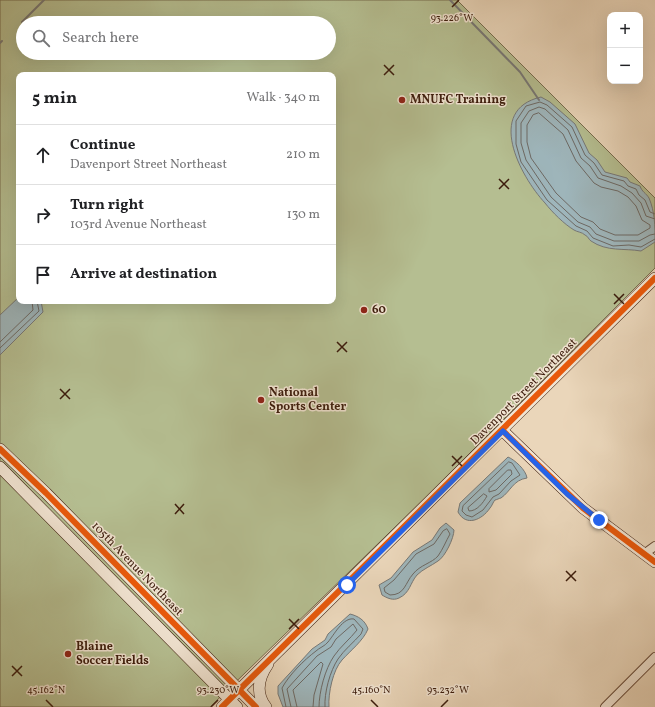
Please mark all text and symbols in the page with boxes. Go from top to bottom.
text: 93.226°W [431,11,473,25]
map controls [607,12,643,84]
button: + [607,12,643,48]
search box [16,16,336,60]
icon: search [30,27,52,49]
text: Search here [62,28,139,49]
button: − [607,48,643,84]
text: 5 min [32,87,77,110]
text: Walk · 340 m [247,89,320,107]
place label: MNUFC Training [410,92,506,108]
marker: MNUFC Training [397,95,407,105]
text: Continue [70,135,135,156]
icon: ahead [32,144,54,166]
text: 210 m [286,146,320,164]
text: Davenport Street Northeast [70,156,227,174]
text: Turn right [70,195,144,216]
icon: right [32,204,54,226]
text: 130 m [287,206,320,224]
text: 103rd Avenue Northeast [70,216,207,234]
icon: arrive [32,264,54,286]
text: Arrive at destination [70,264,217,285]
place label: 60 [372,302,386,318]
marker: 60 [359,305,369,315]
street label: Davenport Street Northeast [467,335,581,449]
place label: National Sports Center [269,385,346,415]
marker: National Sports Center [256,395,266,405]
route end [590,511,608,529]
street label: 105th Avenue Northeast [88,518,186,620]
route start [338,576,356,594]
place label: Blaine Soccer Fields [76,639,149,669]
marker: Blaine Soccer Fields [63,649,73,659]
text: 45.162°N [27,683,66,697]
text: 93.230°W [197,683,239,697]
text: 45.160°N [352,683,391,697]
text: 93.232°W [427,683,469,697]

